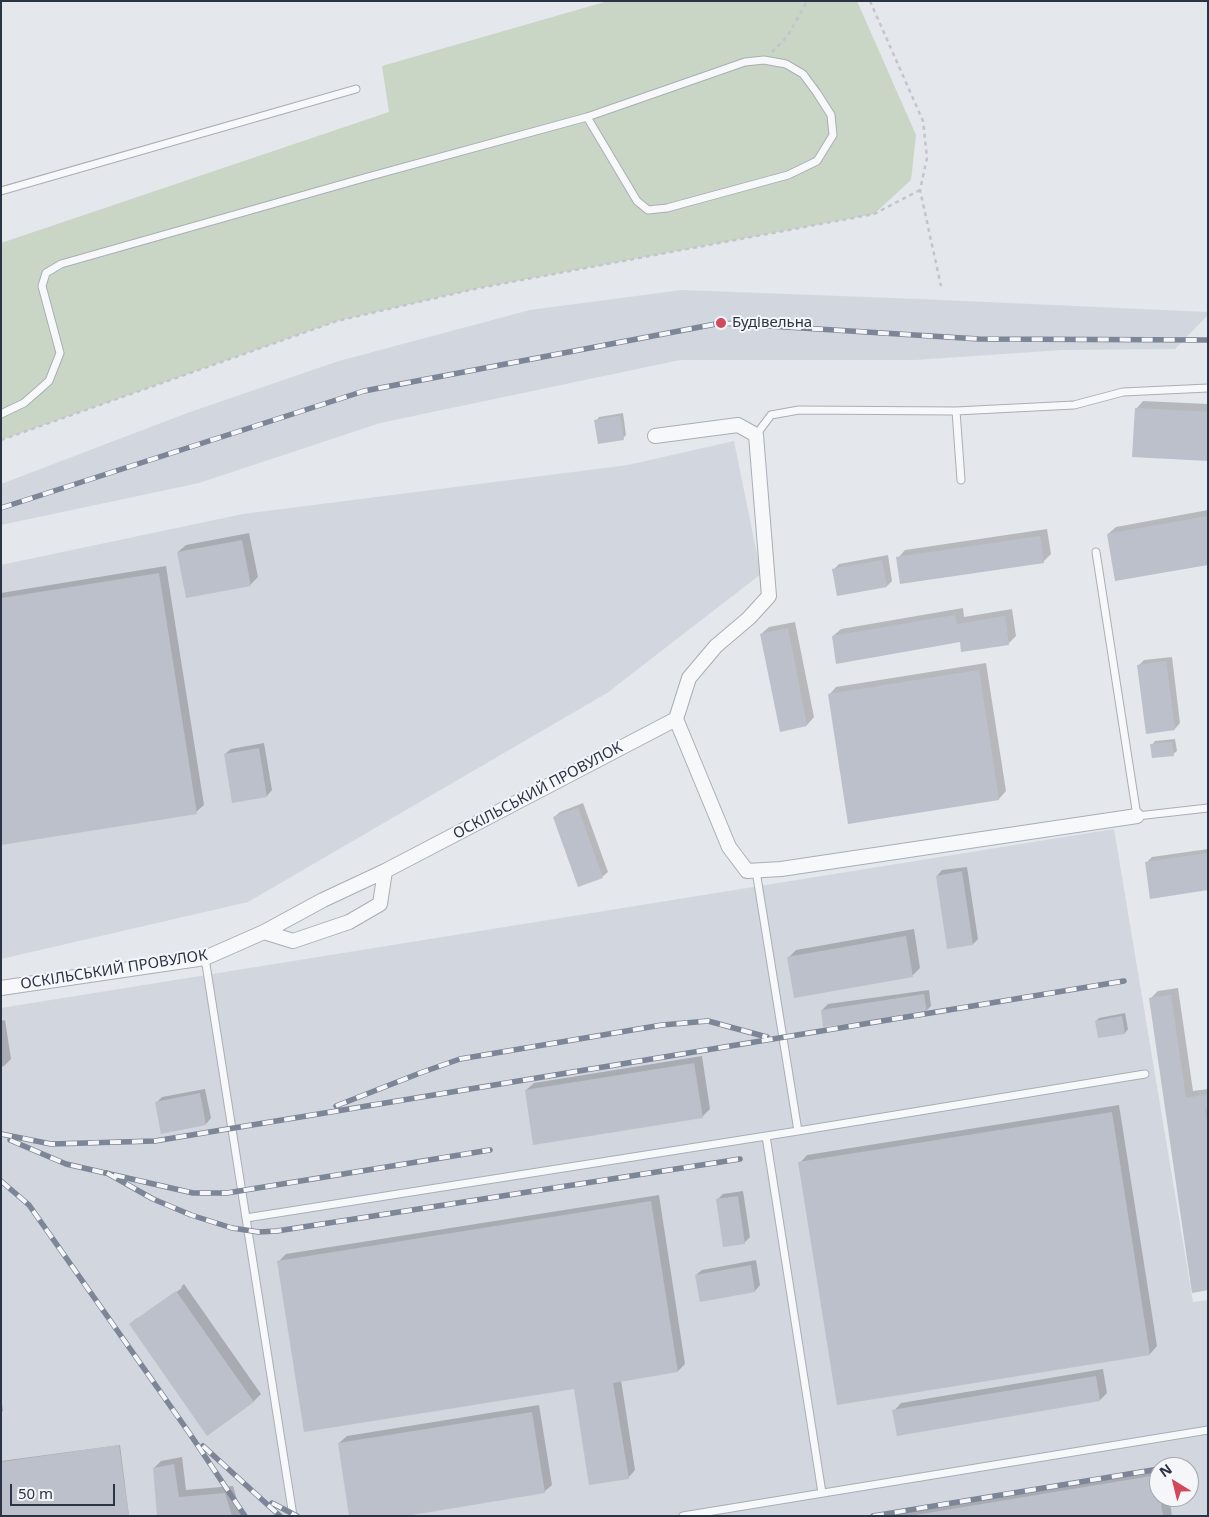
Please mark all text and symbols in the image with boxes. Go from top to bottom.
place label: Будівельна [732,314,812,332]
marker: Будівельна [714,316,728,330]
street label: ОСКІЛЬСЬКИЙ ПРОВУЛОК [450,739,626,843]
street label: ОСКІЛЬСЬКИЙ ПРОВУЛОК [19,946,209,994]
north arrow [1149,1457,1199,1507]
text: N [1155,1459,1176,1481]
scale bar [12,1474,118,1506]
text: 50 m [18,1483,53,1503]

